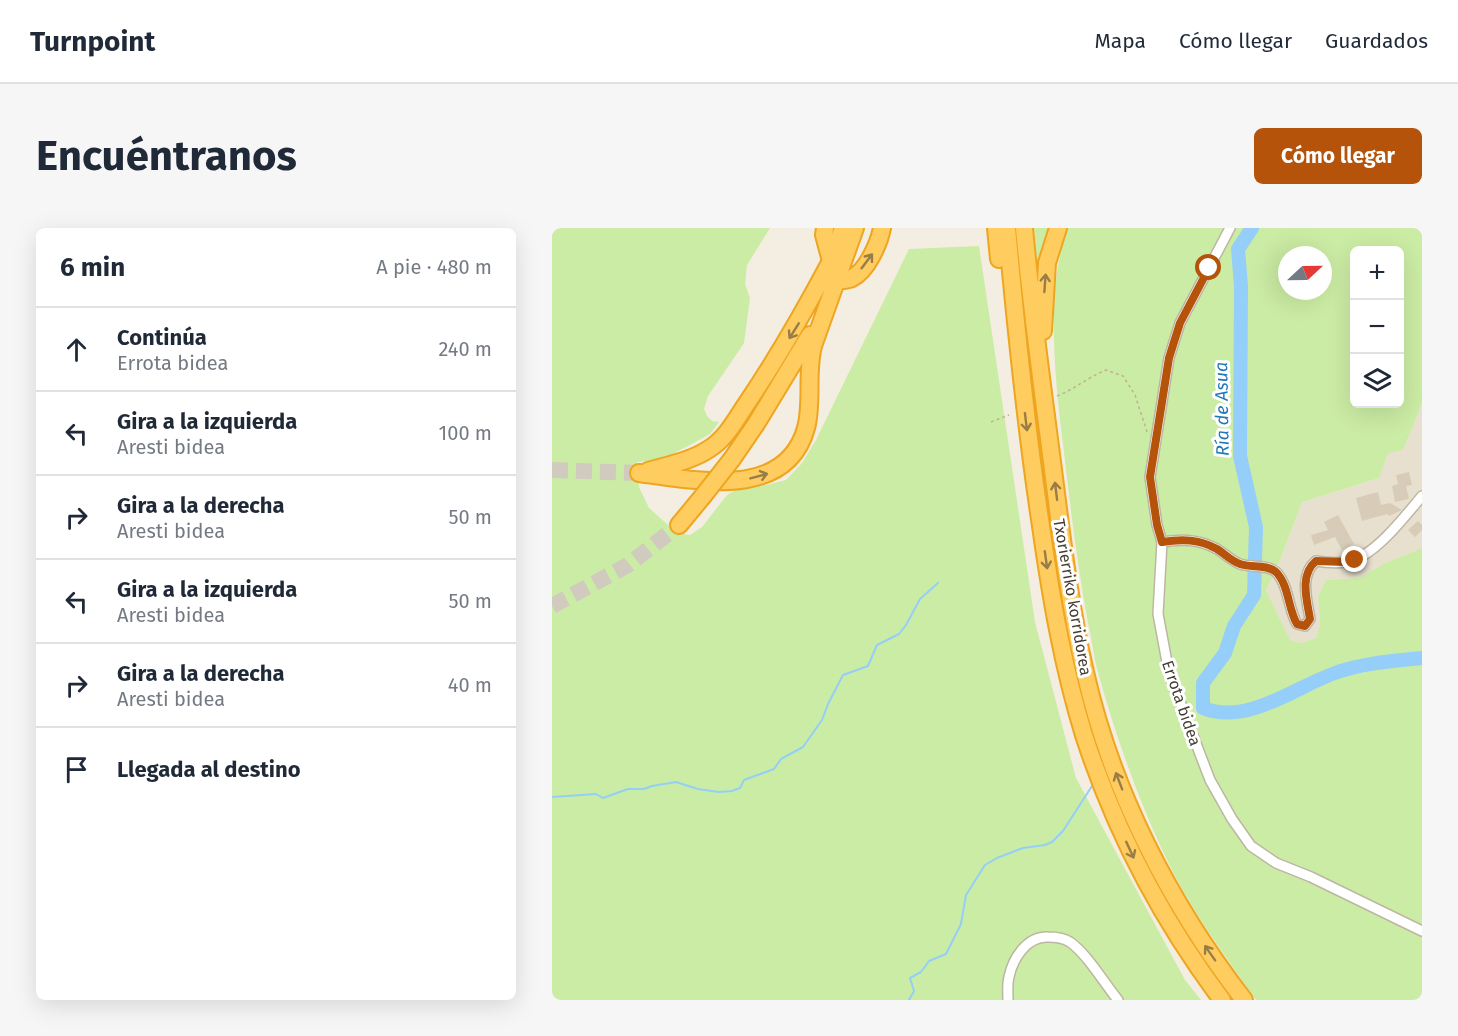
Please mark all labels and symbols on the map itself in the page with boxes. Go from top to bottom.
north arrow [1278,246,1332,300]
one-way arrow [860,254,873,270]
route start [1195,254,1221,280]
one-way arrow [1040,273,1051,293]
one-way arrow [787,322,799,339]
water label: Ría de Asua [1210,362,1234,456]
one-way arrow [1021,412,1032,432]
one-way arrow [750,470,769,481]
one-way arrow [1050,481,1061,501]
street label: Txorierriko korridorea [1049,517,1096,677]
route end [1341,546,1367,572]
one-way arrow [1040,550,1051,569]
street label: Errota bidea [1158,658,1205,748]
one-way arrow [1113,772,1124,790]
one-way arrow [1125,841,1137,859]
one-way arrow [1204,945,1216,961]

